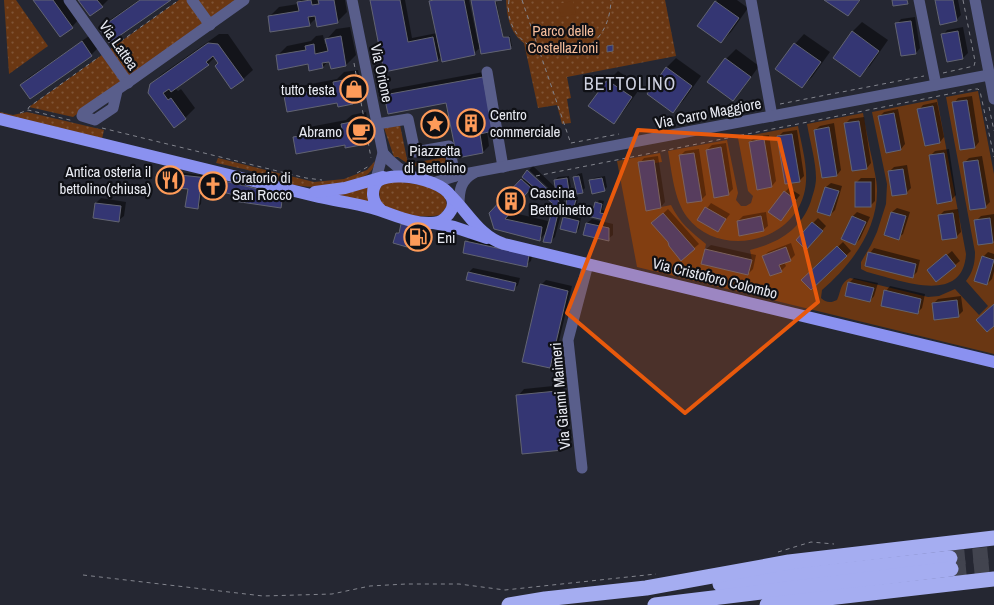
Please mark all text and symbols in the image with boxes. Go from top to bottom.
street label: Via Lattea [94,16,144,74]
park label: Parco delle Costellazioni [527,20,599,58]
street label: Via Orione [366,42,398,104]
district label: BETTOLINO [584,71,676,96]
shop icon: tutto testa [339,74,369,104]
place label: tutto testa [281,79,335,100]
street label: Via Carro Maggiore [653,92,763,134]
place label: Centro commerciale [490,104,561,142]
building icon: Centro commerciale [456,108,486,138]
place icon: Piazzetta di Bettolino [420,109,450,139]
cafe icon: Abramo [346,116,376,146]
place label: Abramo [298,121,342,142]
place label: Piazzetta di Bettolino [404,140,466,178]
place label: Antica osteria il bettolino(chiusa) [59,161,151,199]
restaurant icon: Antica osteria il bettolino(chiusa) [155,165,185,195]
place label: Oratorio di San Rocco [232,167,292,205]
church icon: Oratorio di San Rocco [198,171,228,201]
place label: Cascina Bettolinetto [530,182,592,220]
building icon: Cascina Bettolinetto [496,186,526,216]
fuel station icon: Eni [403,222,433,252]
place label: Eni [437,227,455,248]
street label: Via Cristoforo Colombo [650,252,780,304]
street label: Via Gianni Maimeri [545,342,575,450]

